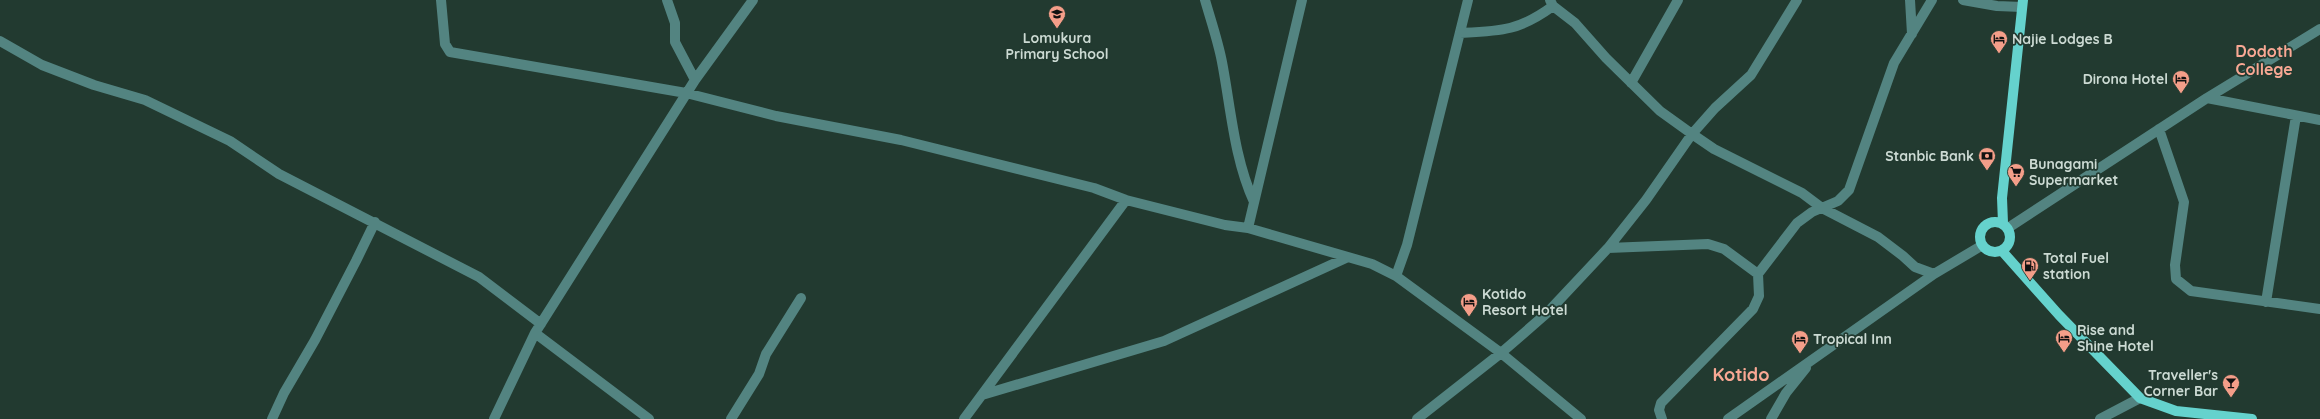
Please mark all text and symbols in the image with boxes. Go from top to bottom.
school or university icon: Lomukura Primary School [1047,4,1067,29]
place label: Lomukura Primary School [1006,29,1108,63]
hotel icon: Najie Lodges B [1989,29,2009,54]
place label: Najie Lodges B [2012,30,2113,48]
district label: Dodoth College [2235,41,2293,79]
hotel icon: Dirona Hotel [2171,69,2191,94]
place label: Dirona Hotel [2083,70,2168,88]
bank icon: Stanbic Bank [1977,146,1997,171]
place label: Stanbic Bank [1885,147,1974,165]
place label: Bunagami Supermarket [2029,155,2118,189]
supermarket icon: Bunagami Supermarket [2006,162,2026,187]
place label: Total Fuel station [2043,249,2109,283]
fuel station icon: Total Fuel station [2020,256,2040,281]
place label: Kotido Resort Hotel [1482,285,1568,319]
hotel icon: Kotido Resort Hotel [1459,292,1479,317]
place label: Rise and Shine Hotel [2077,321,2154,355]
hotel icon: Rise and Shine Hotel [2054,328,2074,353]
hotel icon: Tropical Inn [1790,329,1810,354]
place label: Tropical Inn [1813,330,1892,348]
district label: Kotido [1713,363,1769,386]
place label: Traveller's Corner Bar [2144,366,2218,400]
bar icon: Traveller's Corner Bar [2221,373,2241,398]

